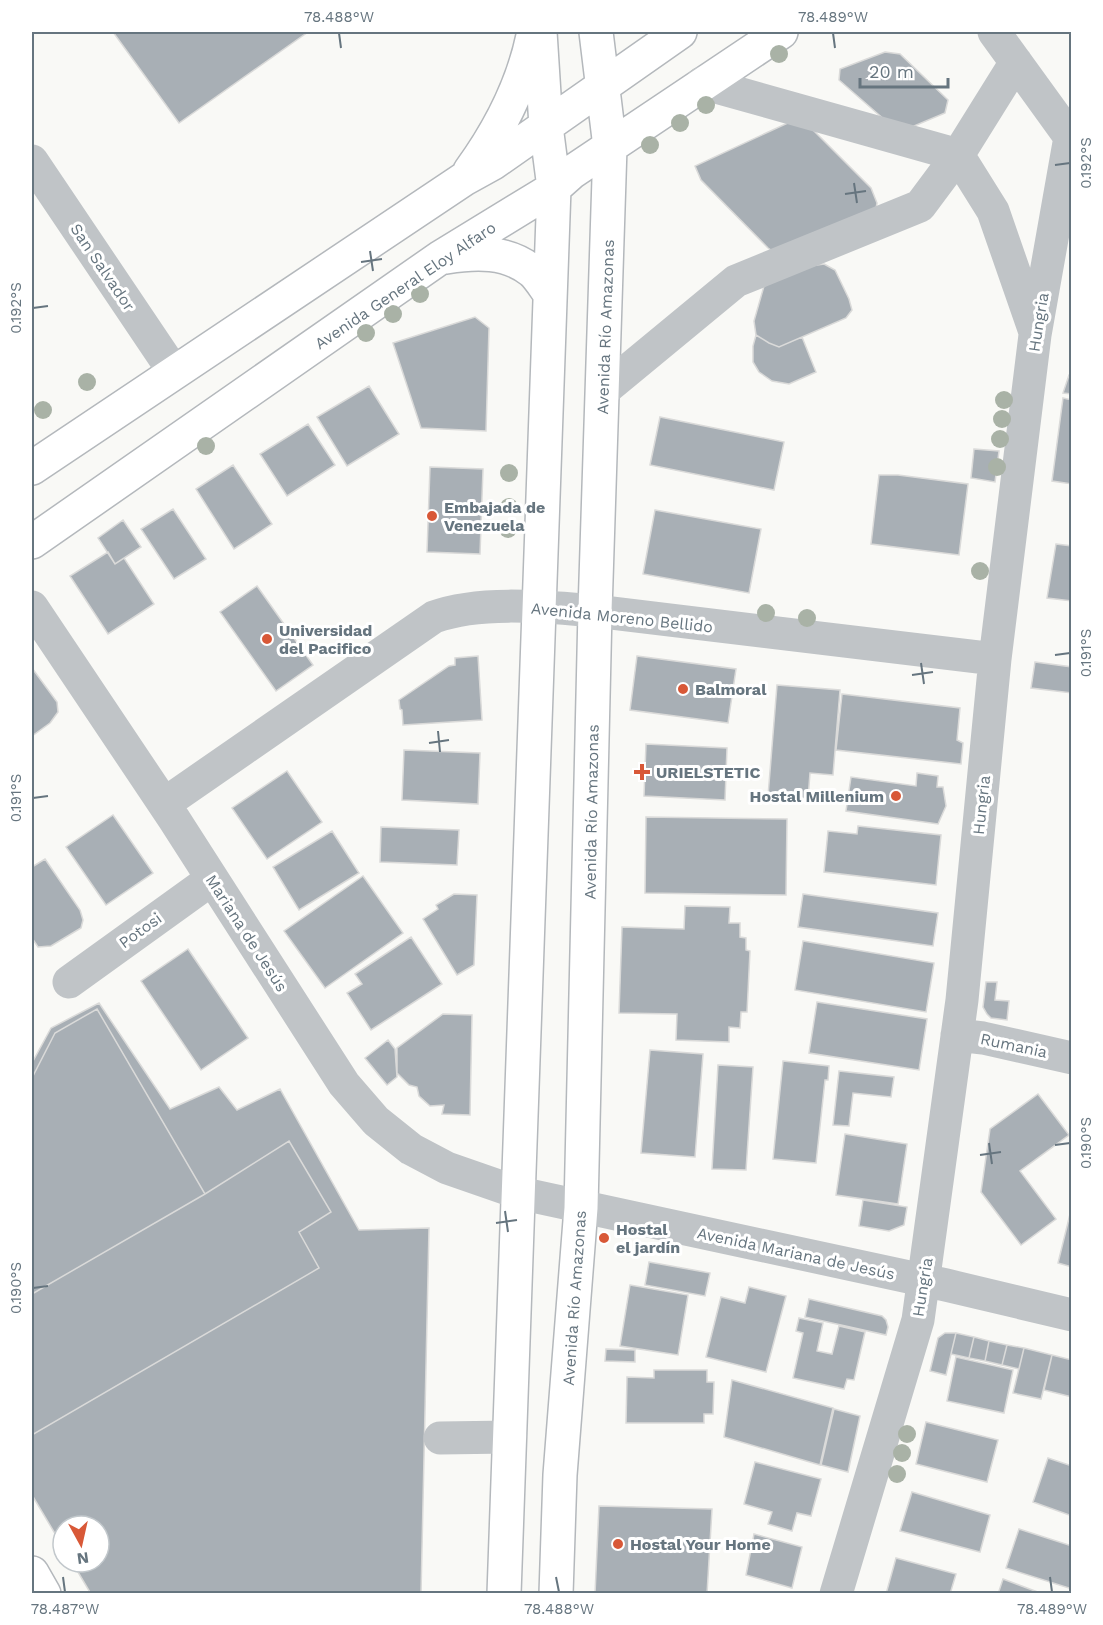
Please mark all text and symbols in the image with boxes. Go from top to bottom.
text: 78.488°W [304,8,374,26]
text: 78.489°W [798,8,868,26]
scale bar [860,51,948,89]
text: 20 m [869,61,914,82]
text: 0.192°S [1077,137,1095,189]
street label: Avenida General Eloy Alfaro [311,218,499,353]
street label: San Salvador [66,220,139,315]
street label: Avenida Río Amazonas [593,239,618,415]
text: 0.192°S [7,282,25,334]
street label: Hungria [1024,291,1053,353]
place label: Embajada de Venezuela [444,498,545,535]
marker: Embajada de Venezuela [425,509,439,523]
street label: Avenida Moreno Bellido [530,598,714,637]
place label: Universidad del Pacifico [279,621,372,658]
text: 0.191°S [1077,629,1095,677]
marker: Universidad del Pacifico [260,632,274,646]
place label: Balmoral [695,680,767,699]
marker: Balmoral [676,682,690,696]
street label: Avenida Río Amazonas [580,724,603,900]
marker: URIELSTETIC [633,763,651,781]
place label: URIELSTETIC [656,763,760,782]
text: 0.191°S [7,774,25,822]
street label: Hungria [969,774,994,836]
place label: Hostal Millenium [750,787,884,806]
marker: Hostal Millenium [889,789,903,803]
street label: Mariana de Jesús [202,871,292,995]
street label: Potosi [115,909,165,952]
street label: Rumania [979,1029,1049,1062]
text: 0.190°S [1077,1117,1095,1169]
street label: Avenida Río Amazonas [559,1210,590,1386]
place label: Hostal el jardín [616,1220,680,1257]
street label: Avenida Mariana de Jesús [695,1223,897,1284]
marker: Hostal el jardín [597,1231,611,1245]
street label: Hungria [908,1256,937,1318]
text: 0.190°S [7,1262,25,1314]
north arrow [51,1514,111,1574]
place label: Hostal Your Home [630,1535,771,1554]
marker: Hostal Your Home [611,1537,625,1551]
text: N [76,1548,90,1569]
text: 78.487°W [31,1600,99,1618]
text: 78.488°W [524,1600,594,1618]
text: 78.489°W [1017,1600,1087,1618]

